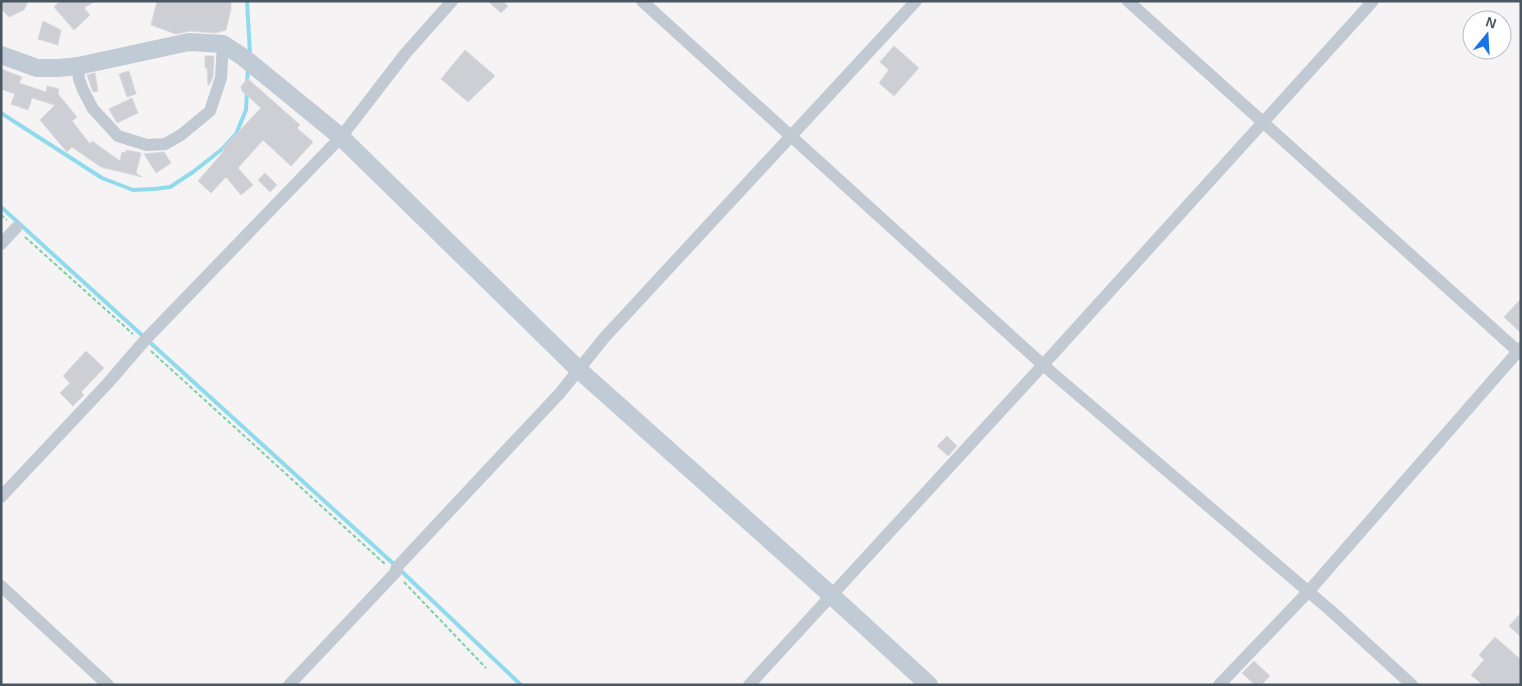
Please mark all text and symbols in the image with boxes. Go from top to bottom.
north arrow [1462,10,1512,60]
text: N [1484,13,1498,32]

